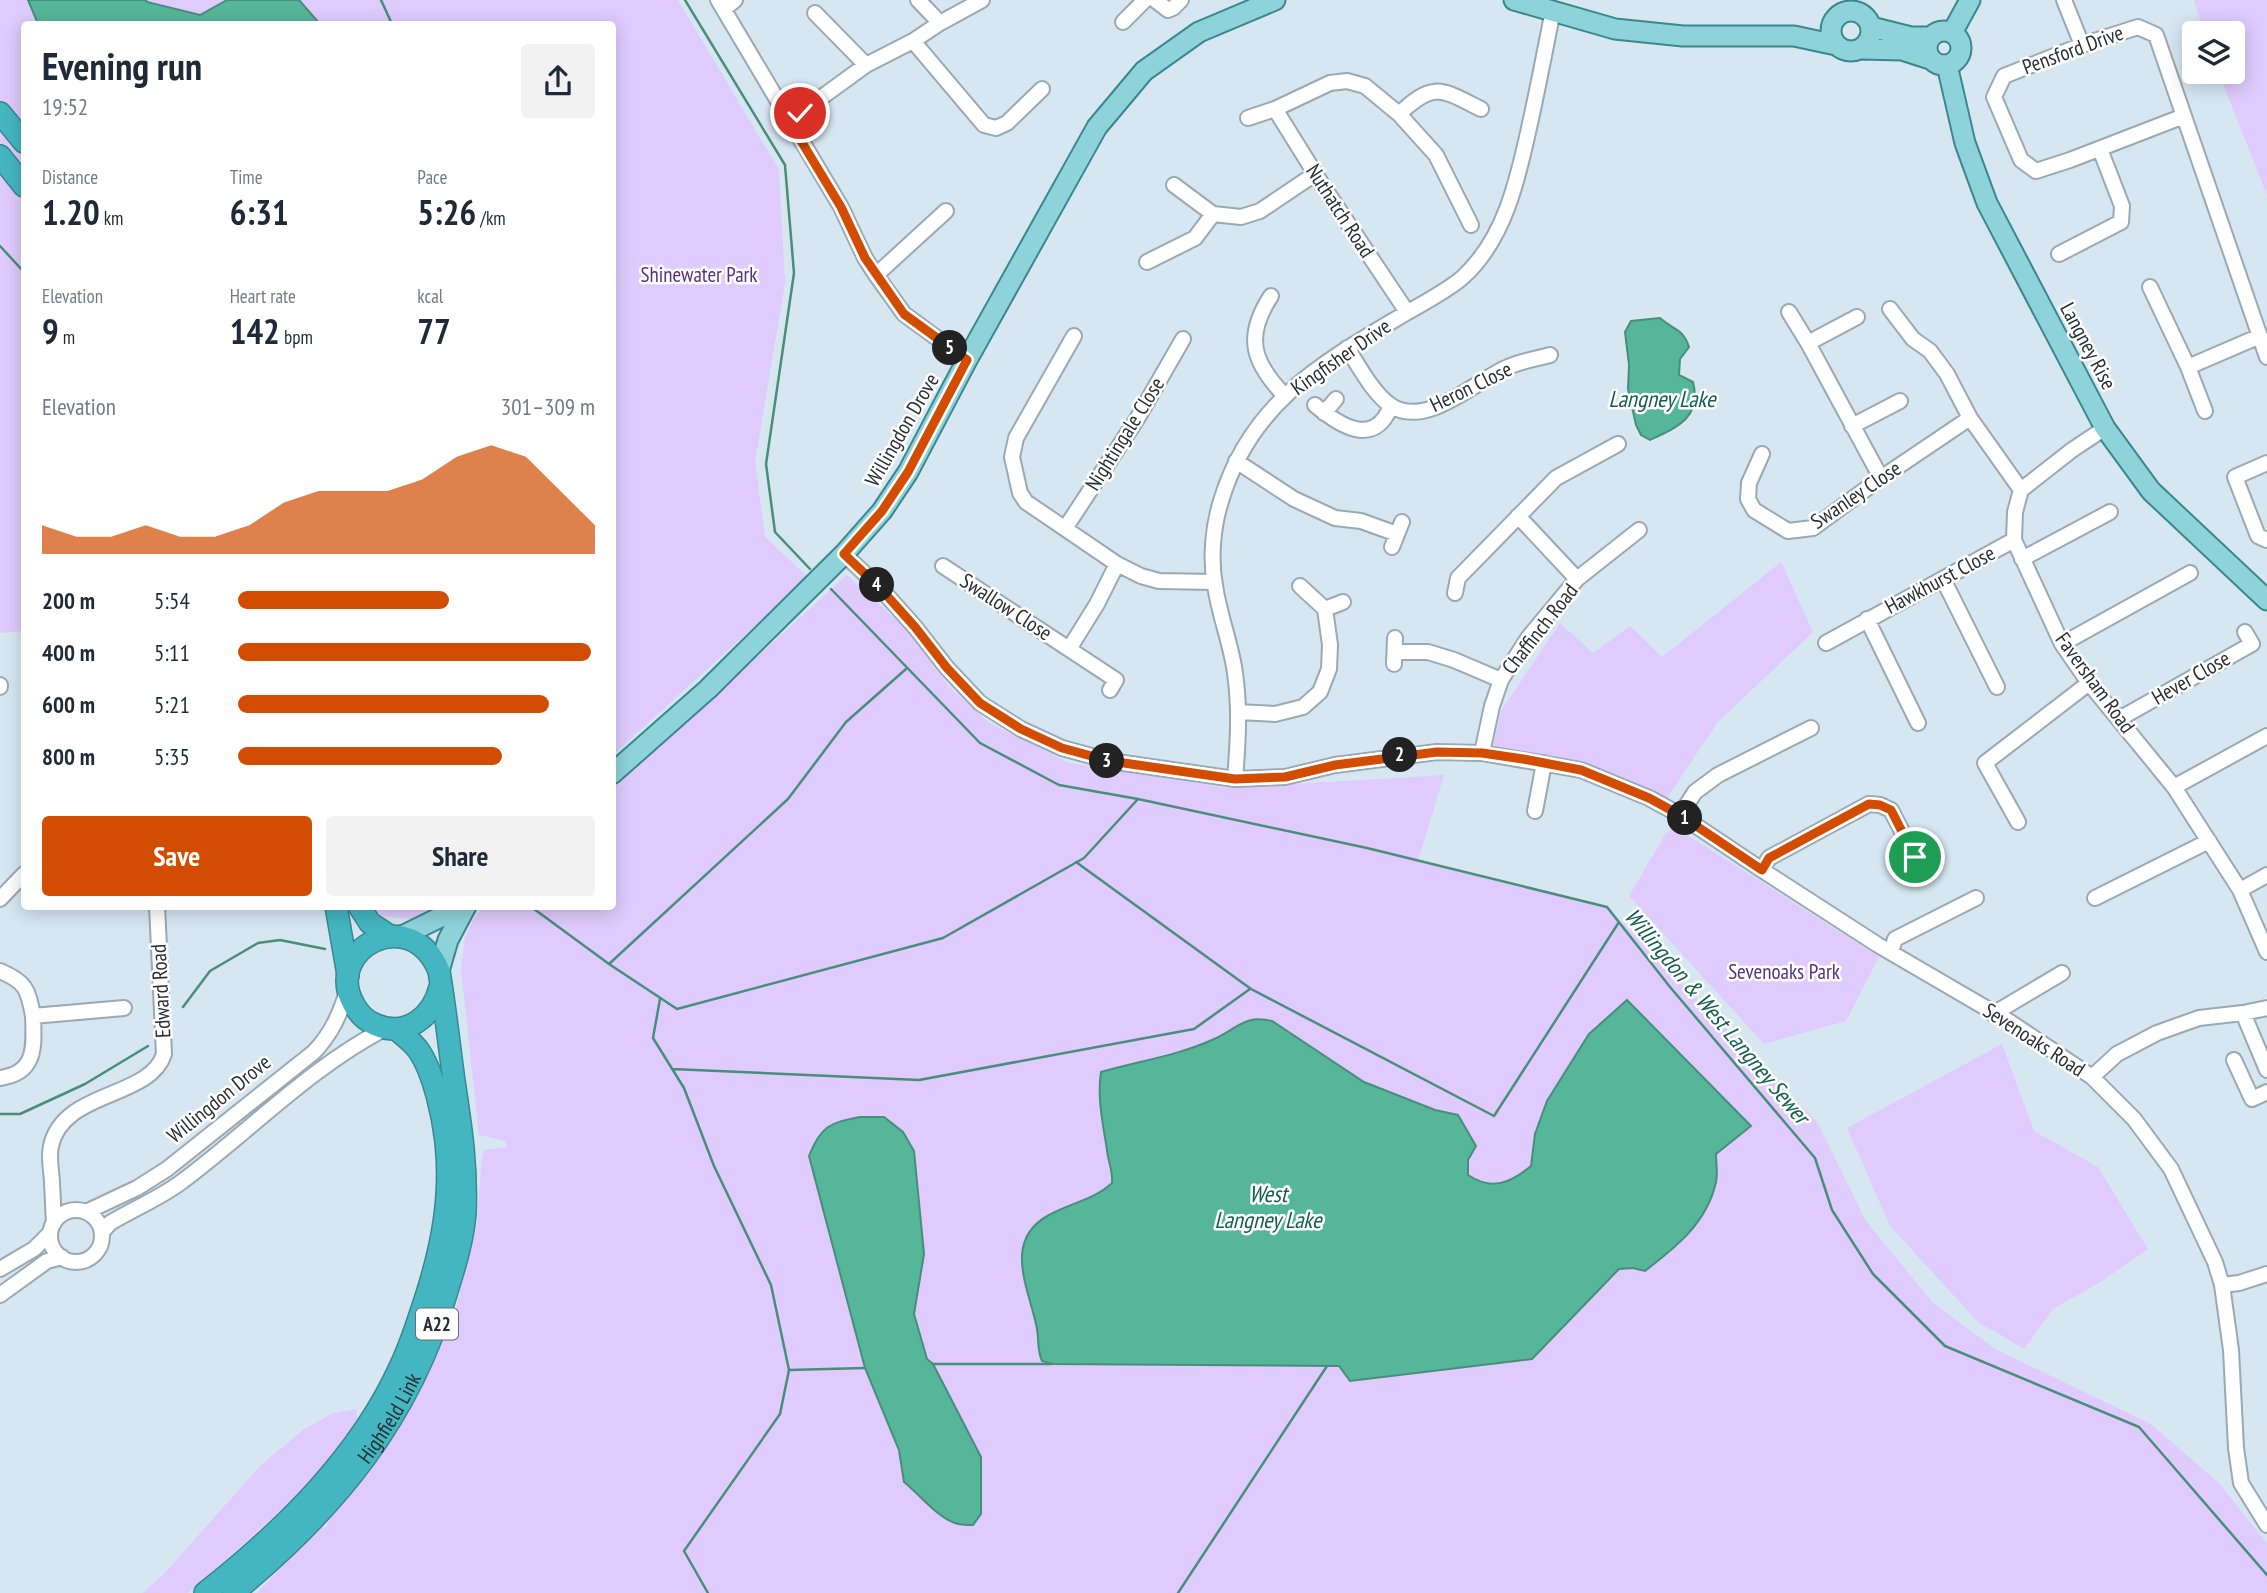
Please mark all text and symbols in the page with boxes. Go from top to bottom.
street label: Pensford Drive [2019,19,2127,80]
map controls [2182,21,2245,84]
button: layers [2182,21,2245,84]
text: Evening run [42,41,202,90]
button: share [521,44,595,118]
pin [770,83,830,143]
text: 19:52 [42,92,88,121]
icon: check [781,94,819,132]
street label: Nuthatch Road [1300,159,1381,263]
text: Distance [42,165,98,189]
text: Time [230,165,263,189]
text: Pace [417,165,447,189]
text: 1.20 [42,189,100,235]
text: 6:31 [230,189,289,235]
text: 5:26 [417,189,476,235]
text: km [100,206,123,230]
text: /km [476,206,506,230]
park label: Shinewater Park [641,261,758,288]
text: Elevation [42,284,103,308]
text: Heart rate [230,284,296,308]
text: kcal [417,284,443,308]
street label: Langney Rise [2054,298,2123,394]
text: 9 [42,308,59,354]
text: 142 [230,308,280,354]
text: 77 [417,308,451,354]
street label: Kingfisher Drive [1286,312,1396,401]
text: m [59,325,75,349]
text: bpm [280,325,313,349]
pin: 5 [932,330,968,366]
text: 5 [945,335,954,359]
street label: Heron Close [1425,355,1516,418]
street label: Willingdon Drove [858,369,945,491]
street label: Nightingale Close [1079,372,1170,495]
water label: Langney Lake [1608,384,1717,413]
text: Elevation [42,392,116,421]
text: 301–309 m [501,392,595,421]
street label: Swanley Close [1805,455,1906,535]
street label: Hawkhurst Close [1880,539,2000,620]
street label: Swallow Close [955,567,1057,646]
pin: 4 [860,568,894,602]
text: 4 [872,572,881,596]
street label: Chaffinch Road [1496,578,1584,680]
text: 200 m [42,586,95,615]
text: 5:54 [154,586,190,615]
street label: Faversham Road [2050,627,2141,739]
text: 400 m [42,638,95,667]
text: 5:11 [154,638,190,667]
street label: Hever Close [2147,644,2235,711]
text: 600 m [42,690,95,719]
text: 5:21 [154,690,190,719]
pin: 2 [1382,738,1418,772]
text: 800 m [42,742,95,771]
text: 5:35 [154,742,190,771]
text: 2 [1395,742,1404,766]
pin: 3 [1090,744,1124,778]
text: 3 [1102,748,1111,772]
pin: 1 [1668,800,1702,836]
text: 1 [1680,805,1689,829]
button: Save [42,816,312,896]
button: Share [326,816,595,896]
pin [1885,827,1945,887]
icon: arrive [1896,838,1934,876]
water label: Willingdon & West Langney Sewer [1619,902,1818,1132]
street label: Edward Road [145,943,176,1039]
park label: Sevenoaks Park [1728,958,1840,985]
street label: Sevenoaks Road [1978,997,2090,1083]
street label: Willingdon Drove [161,1049,276,1149]
water label: West Langney Lake [1214,1179,1323,1234]
road number: A22 [416,1308,458,1340]
street label: Highfield Link [351,1369,427,1469]

